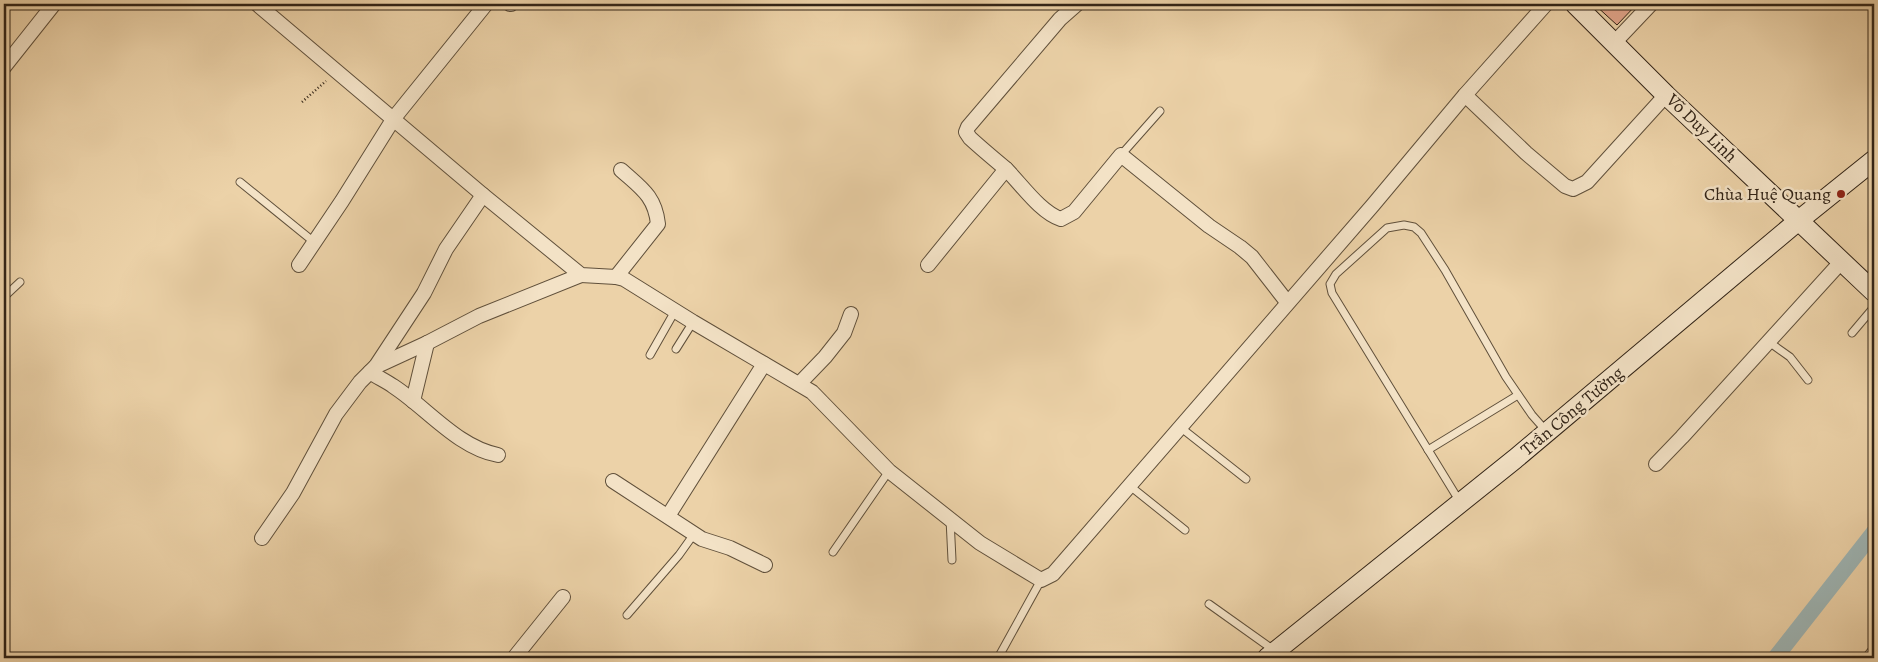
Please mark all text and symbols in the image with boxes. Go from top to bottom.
street label: Võ Duy Linh [1661,87,1743,168]
place label: Chùa Huệ Quang [1704,182,1831,206]
marker: Chùa Huệ Quang [1835,188,1847,200]
street label: Trần Công Tường [1515,361,1629,461]

